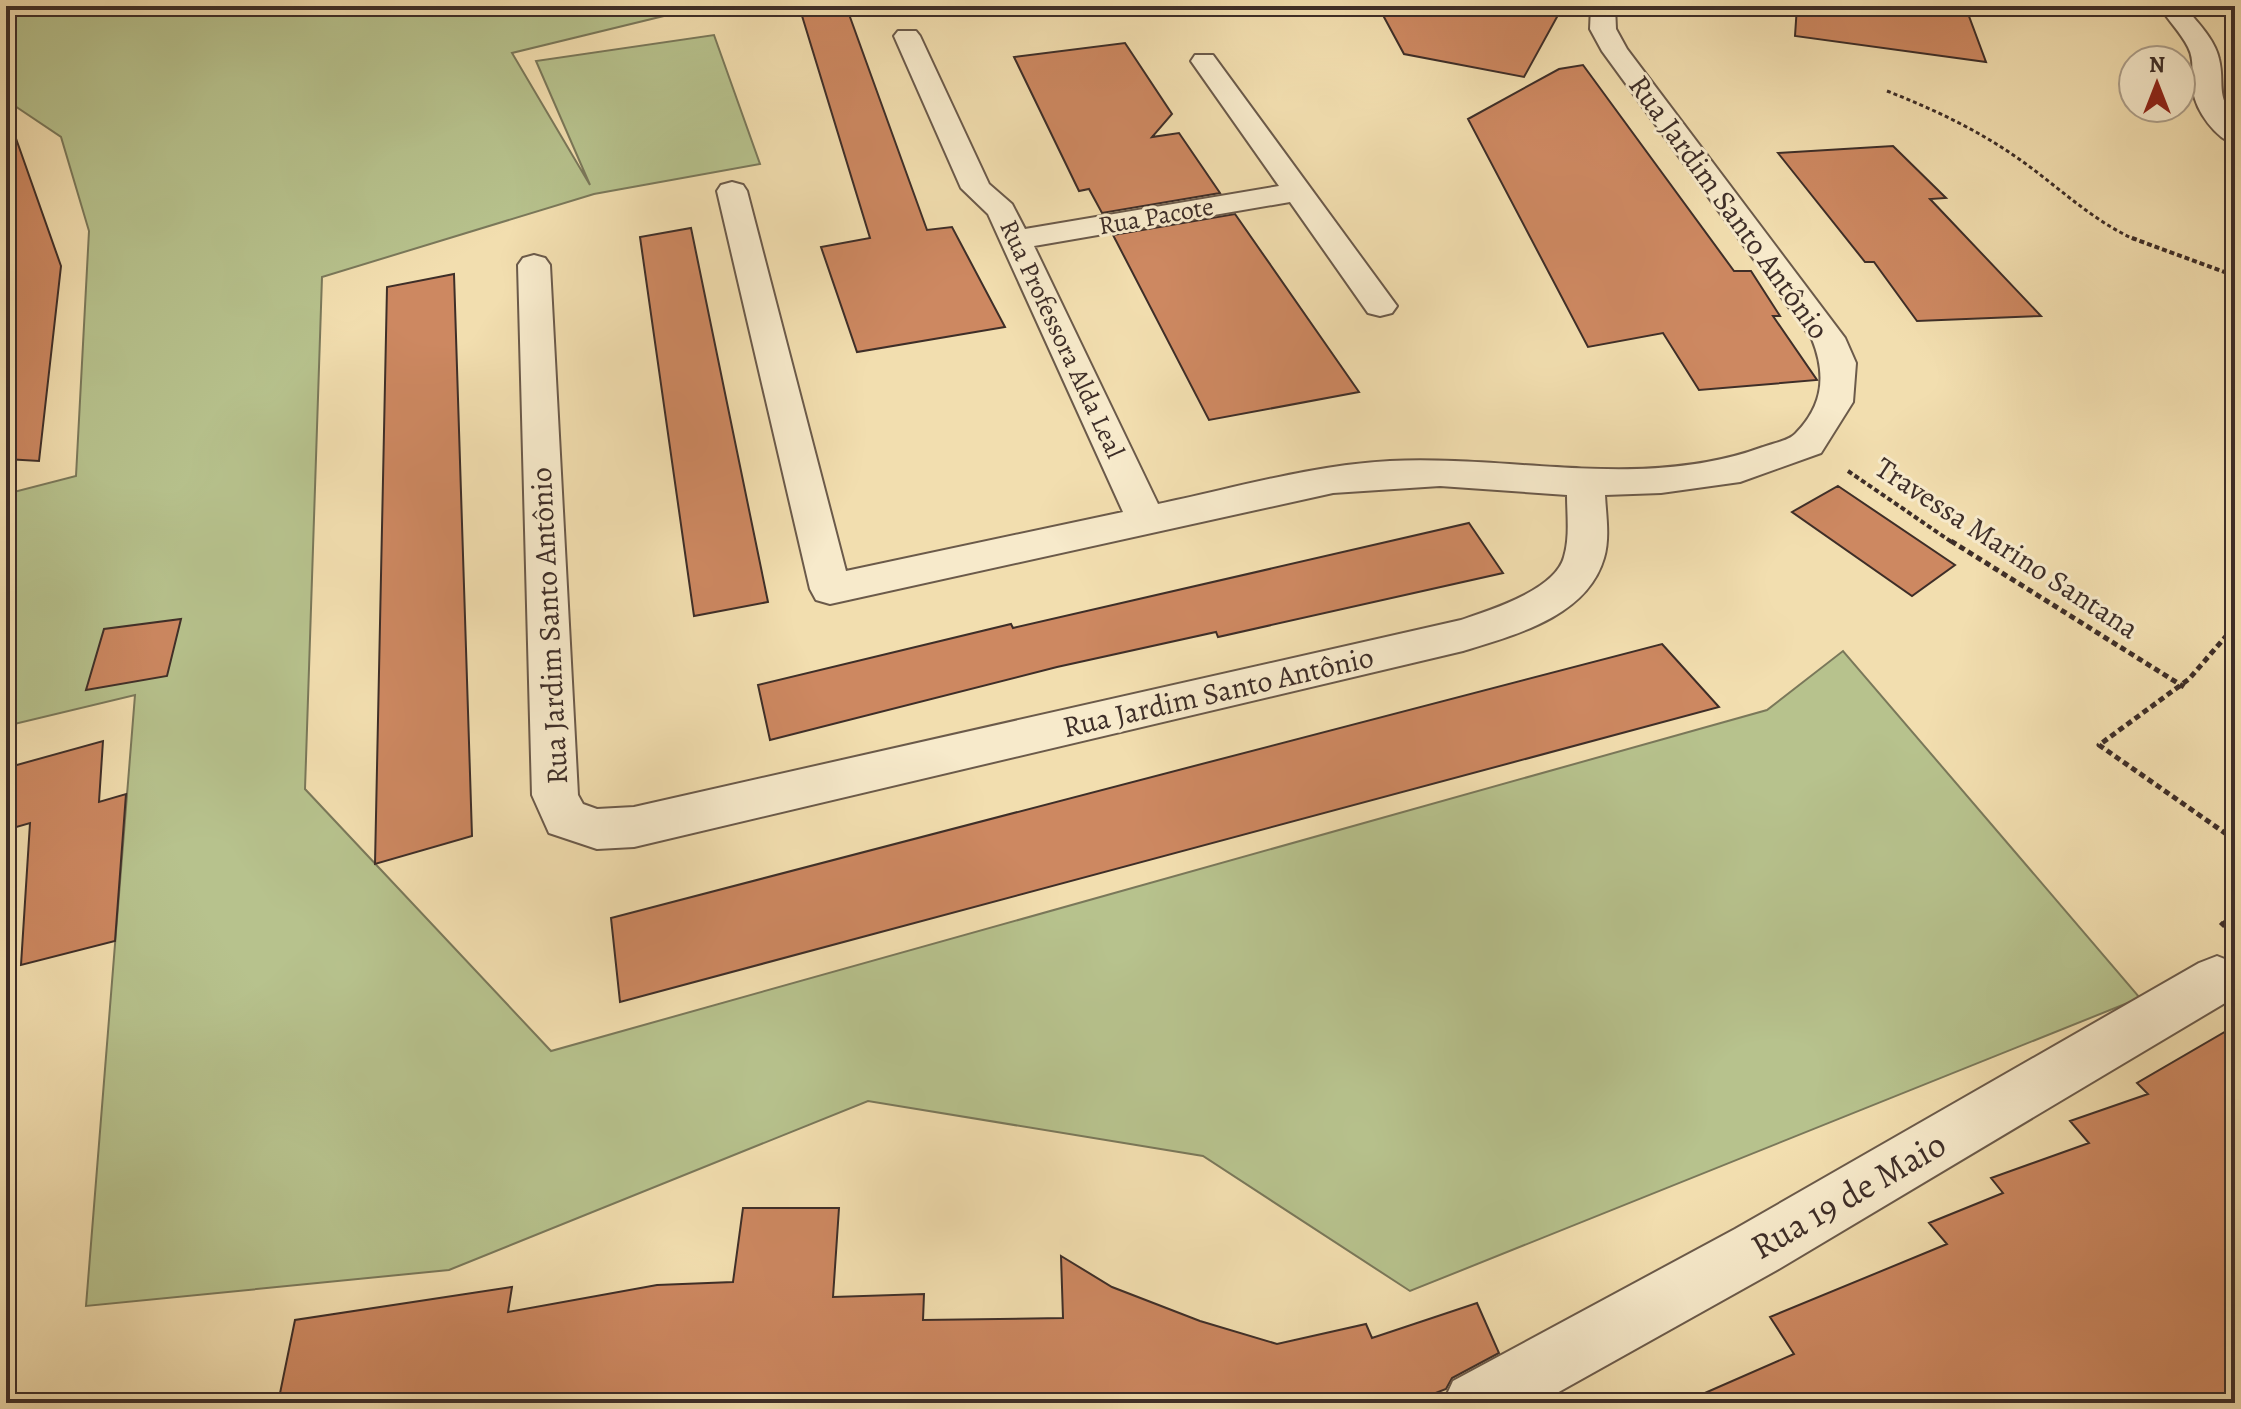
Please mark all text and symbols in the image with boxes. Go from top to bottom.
north arrow [2117,44,2197,124]
text: N [2149,50,2165,80]
street label: Rua Jardim Santo Antônio [1619,67,1839,347]
street label: Rua Pacote [1096,189,1216,243]
street label: Rua Professora Alda Leal [991,214,1133,464]
street label: Travessa Marino Santana [1867,448,2147,648]
street label: Rua Jardim Santo Antônio [521,466,577,786]
street label: Rua Jardim Santo Antônio [1059,637,1377,747]
street label: Rua 19 de Maio [1741,1119,1955,1271]

